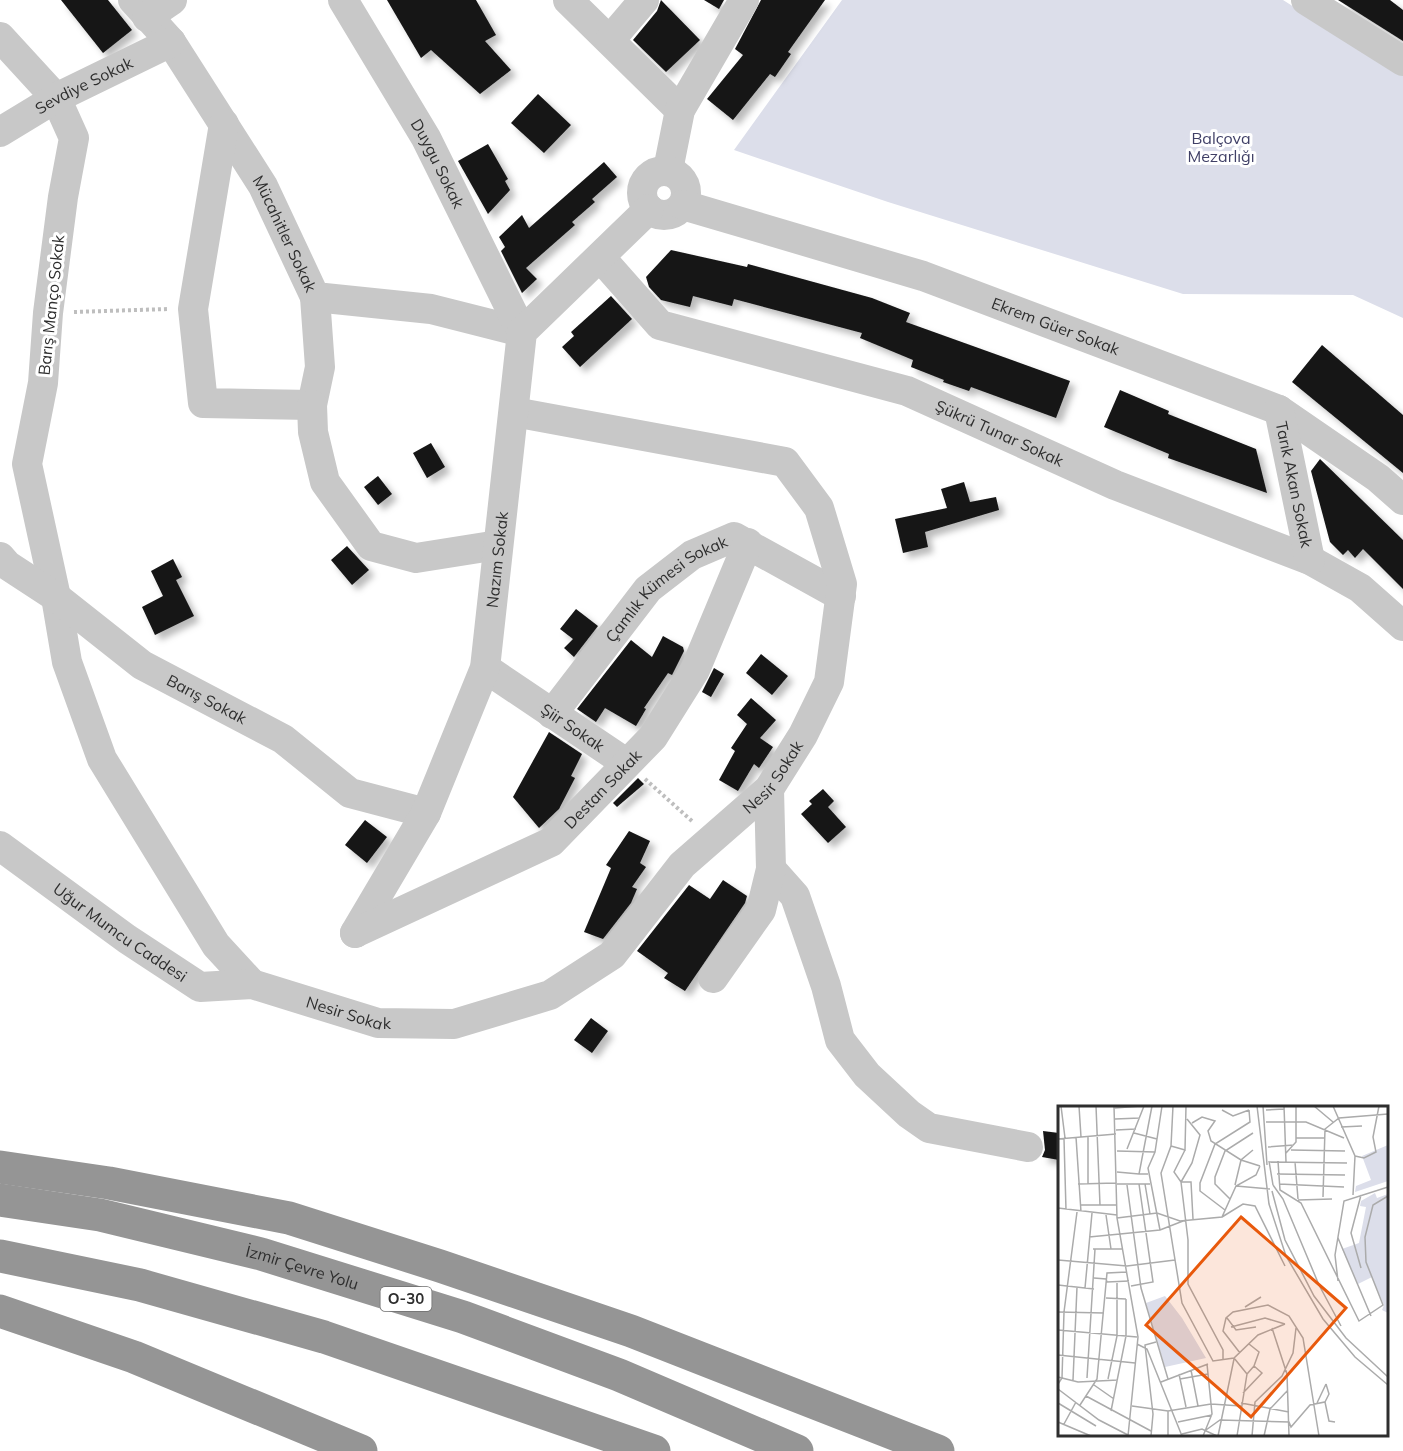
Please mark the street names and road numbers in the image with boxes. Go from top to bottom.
street label: Sevdiye Sokak [31,52,136,118]
street label: Duygu Sokak [407,115,469,212]
street label: Mücahitler Sokak [249,171,322,296]
street label: Barış Manço Sokak [34,233,68,376]
street label: Ekrem Güer Sokak [989,293,1123,359]
street label: Şükrü Tunar Sokak [932,395,1068,471]
street label: Tarık Akan Sokak [1272,420,1317,550]
street label: Nazım Sokak [482,510,512,609]
street label: Çamlık Kümesi Sokak [601,531,731,646]
street label: Barış Sokak [163,670,251,729]
street label: Şiir Sokak [537,699,609,756]
street label: Nesir Sokak [738,736,807,818]
street label: Destan Sokak [560,745,646,833]
street label: Uğur Mumcu Caddesi [49,878,191,986]
street label: Nesir Sokak [304,991,392,1034]
street label: İzmir Çevre Yolu [244,1241,361,1294]
road number: O-30 [380,1287,432,1311]

